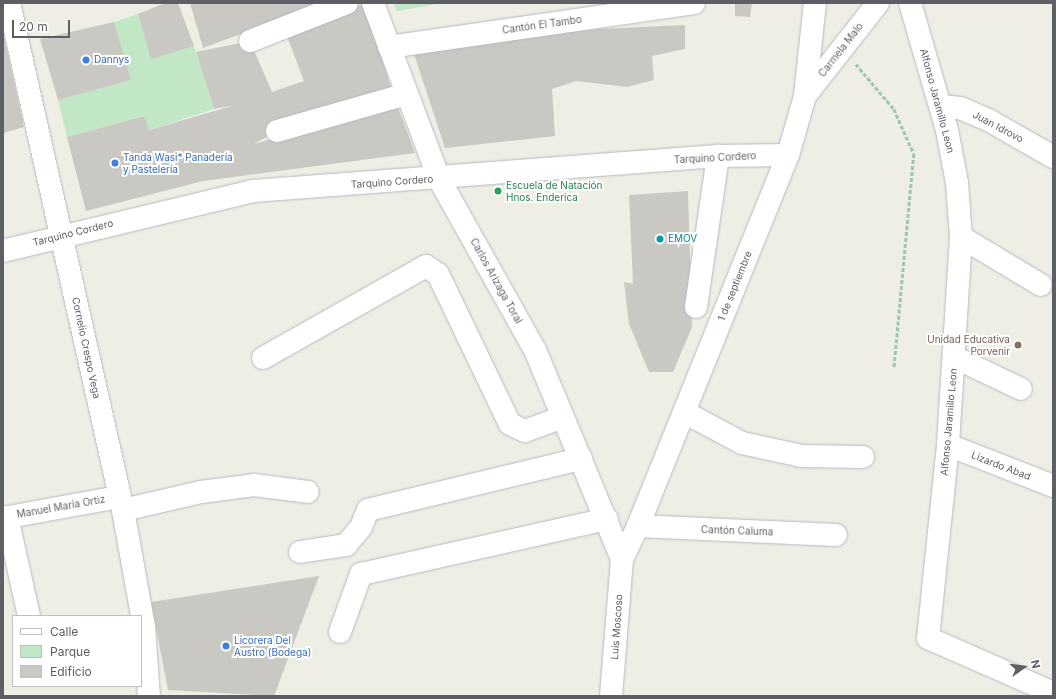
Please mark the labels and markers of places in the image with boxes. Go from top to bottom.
place label: Dannys [94,54,129,66]
marker: Dannys [81,55,91,65]
place label: Tanda Wasi* Panadería y Pastelería [123,151,233,174]
marker: Tanda Wasi* Panadería y Pastelería [110,158,120,168]
place label: Escuela de Natación Hnos. Enderica [506,179,602,202]
marker: Escuela de Natación Hnos. Enderica [493,186,503,196]
place label: EMOV [668,233,697,245]
marker: EMOV [655,234,665,244]
place label: Unidad Educativa Porvenir [927,333,1010,356]
marker: Unidad Educativa Porvenir [1013,340,1023,350]
place label: Licorera Del Austro (Bodega) [234,634,311,658]
marker: Licorera Del Austro (Bodega) [221,641,231,651]

